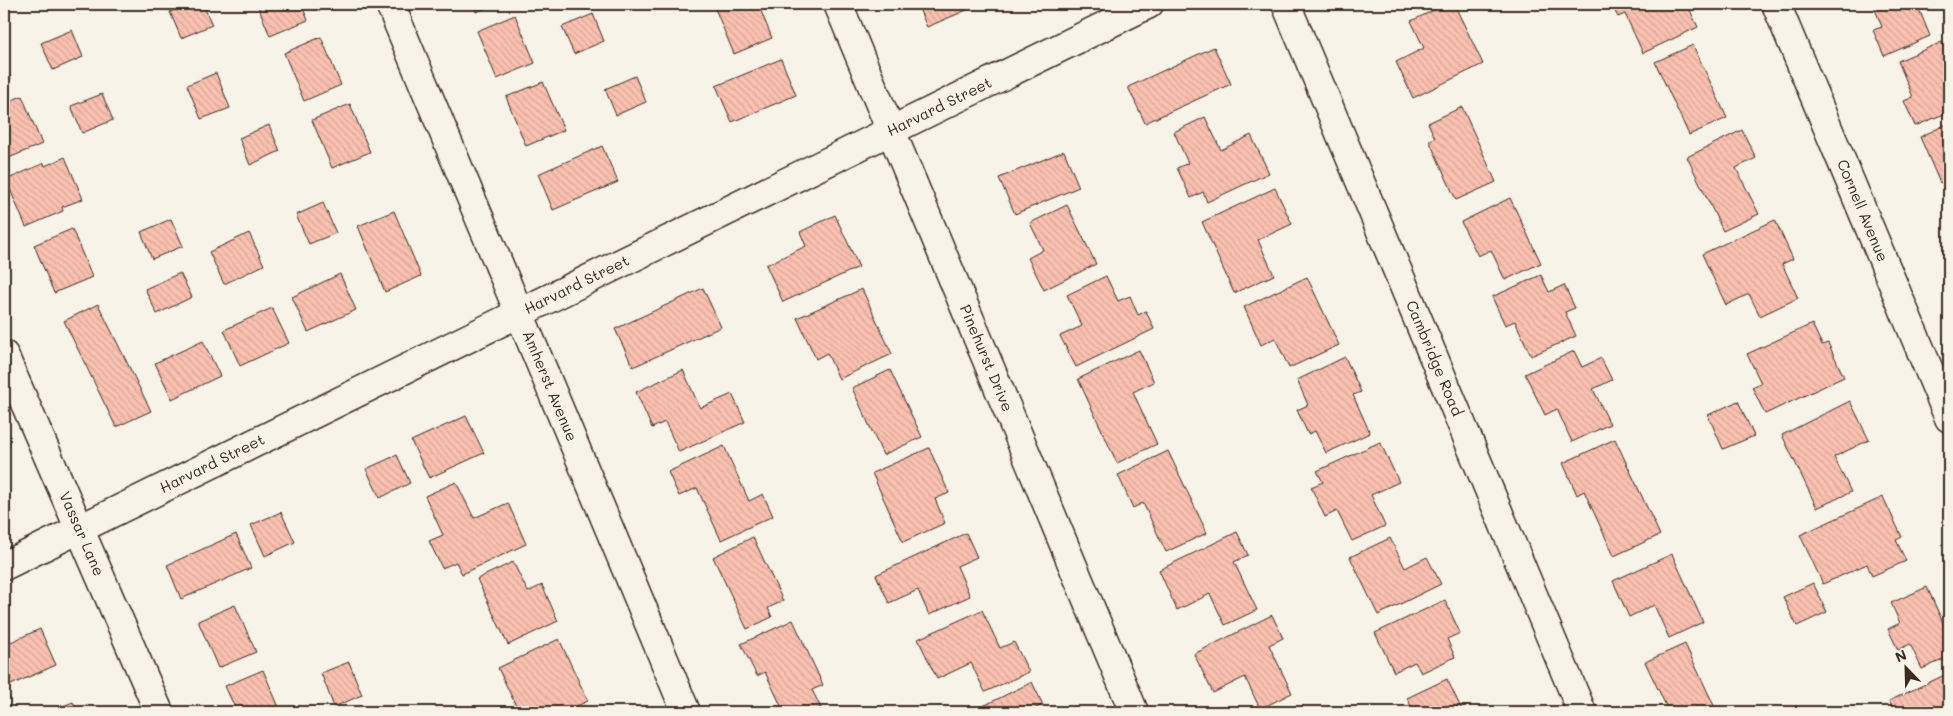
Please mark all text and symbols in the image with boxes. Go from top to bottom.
street label: Harvard Street [883,72,995,140]
street label: Cornell Avenue [1833,156,1894,264]
street label: Harvard Street [520,250,632,318]
street label: Cambridge Road [1402,297,1468,419]
street label: Pinehurst Drive [956,301,1018,414]
street label: Amherst Avenue [519,327,583,444]
street label: Harvard Street [156,429,268,497]
street label: Vassar Lane [55,488,110,579]
north arrow [1880,644,1930,694]
text: N [1892,645,1909,666]

